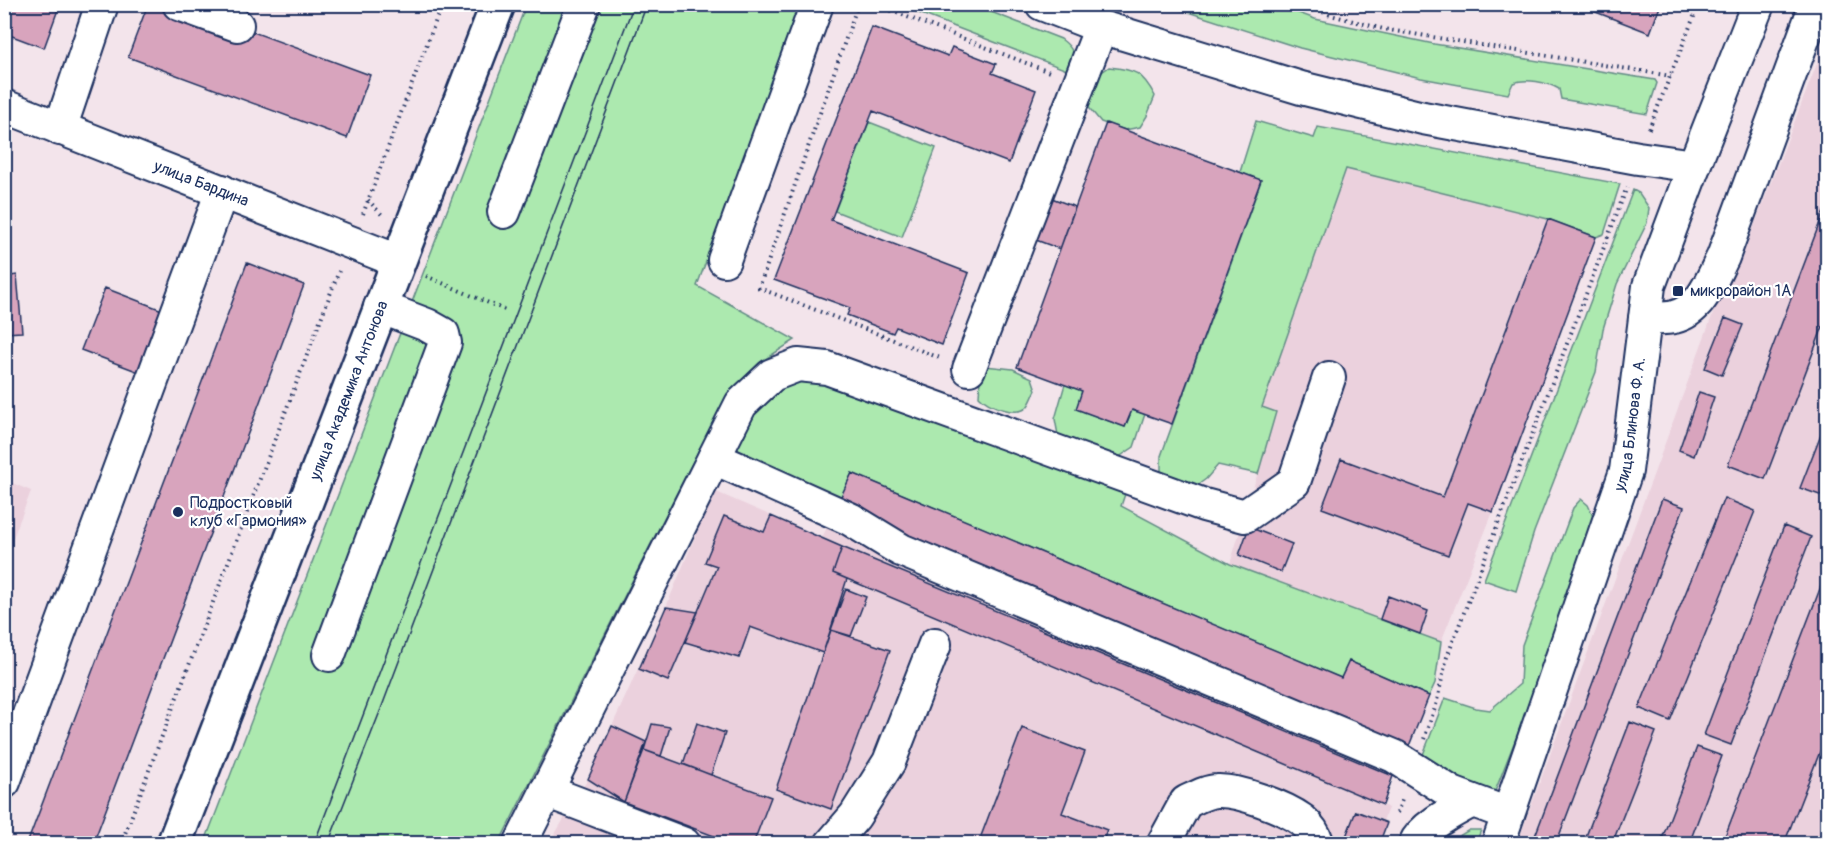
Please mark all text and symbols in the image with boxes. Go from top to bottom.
street label: улица Бардина [150,156,252,211]
place label: микрорайон 1А [1690,281,1791,301]
marker: микрорайон 1А [1671,284,1685,298]
street label: улица Академика Антонова [305,298,393,484]
street label: улица Блинова Ф. А. [1609,356,1650,495]
place label: Подростковый клуб «Гармония» [190,493,307,531]
marker: Подростковый клуб «Гармония» [171,505,185,519]

